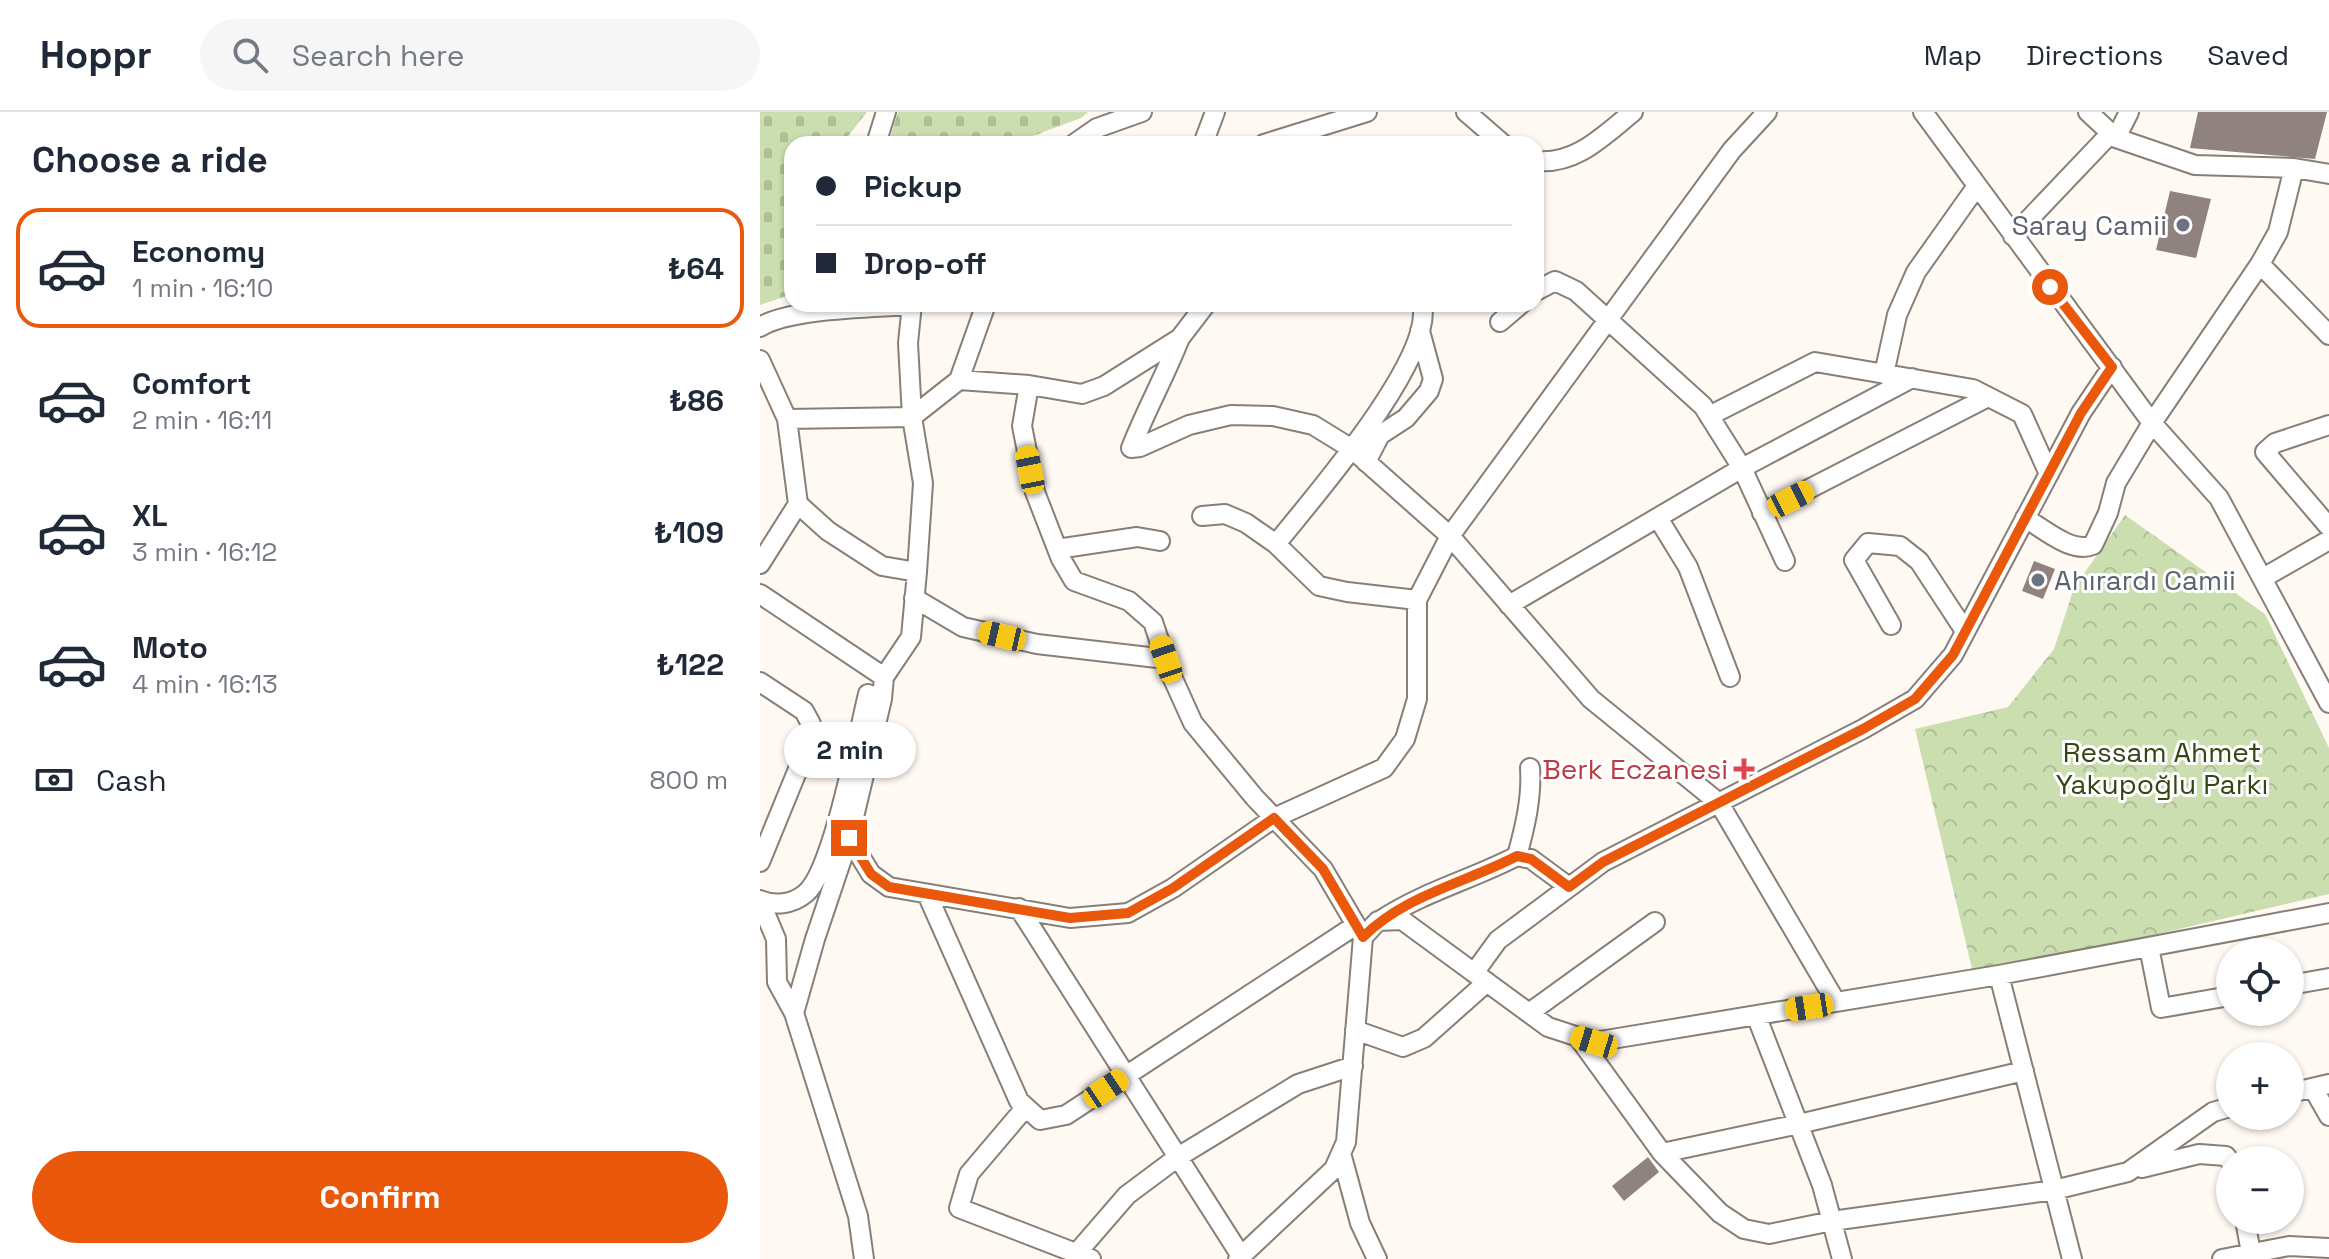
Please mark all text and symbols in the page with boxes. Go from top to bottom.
search box [200,19,760,91]
text: Hoppr [40,31,152,79]
icon: search [228,33,272,77]
text: Search here [292,36,465,75]
text: Map [1924,37,1982,73]
text: Directions [2026,37,2163,73]
text: Saved [2207,37,2289,73]
text: Choose a ride [32,137,268,183]
text: Pickup [864,167,962,206]
place label: Saray Camii [2012,207,2167,243]
marker: Saray Camii [2174,216,2192,234]
icon: car [36,232,108,304]
text: Economy [132,232,265,271]
text: Drop-off [864,244,987,283]
text: ₺64 [668,249,724,288]
route start [2032,269,2068,305]
text: 1 min · 16:10 [132,271,273,305]
icon: car [36,364,108,436]
text: Comfort [132,364,251,403]
text: ₺86 [669,381,724,420]
text: 2 min · 16:11 [132,403,272,437]
car [1014,444,1046,496]
car [1764,477,1818,521]
icon: car [36,496,108,568]
text: XL [132,496,168,535]
text: ₺109 [654,513,724,552]
text: 3 min · 16:12 [132,535,277,569]
place label: Ahırardı Camii [2054,562,2236,598]
marker: Ahırardı Camii [2029,571,2047,589]
car [976,619,1028,653]
icon: car [36,628,108,700]
text: Moto [132,628,208,667]
car [1147,632,1185,686]
text: ₺122 [656,645,724,684]
text: 4 min · 16:13 [132,667,278,701]
callout: 2 min [783,722,915,778]
text: 2 min [816,733,884,767]
park label: Ressam Ahmet Yakupoğlu Parkı [2056,734,2268,802]
place label: Berk Eczanesi [1542,751,1728,787]
icon: cash [32,758,76,802]
marker: Berk Eczanesi [1735,760,1753,778]
text: Cash [96,761,167,800]
text: 800 m [649,763,728,797]
route end [831,820,867,856]
map controls [2216,938,2304,1234]
button: locate [2216,938,2304,1026]
car [1783,991,1835,1023]
car [1568,1024,1620,1060]
button: + [2216,1042,2304,1130]
car [1079,1066,1133,1112]
button: − [2216,1146,2304,1234]
button: Confirm [32,1151,728,1243]

